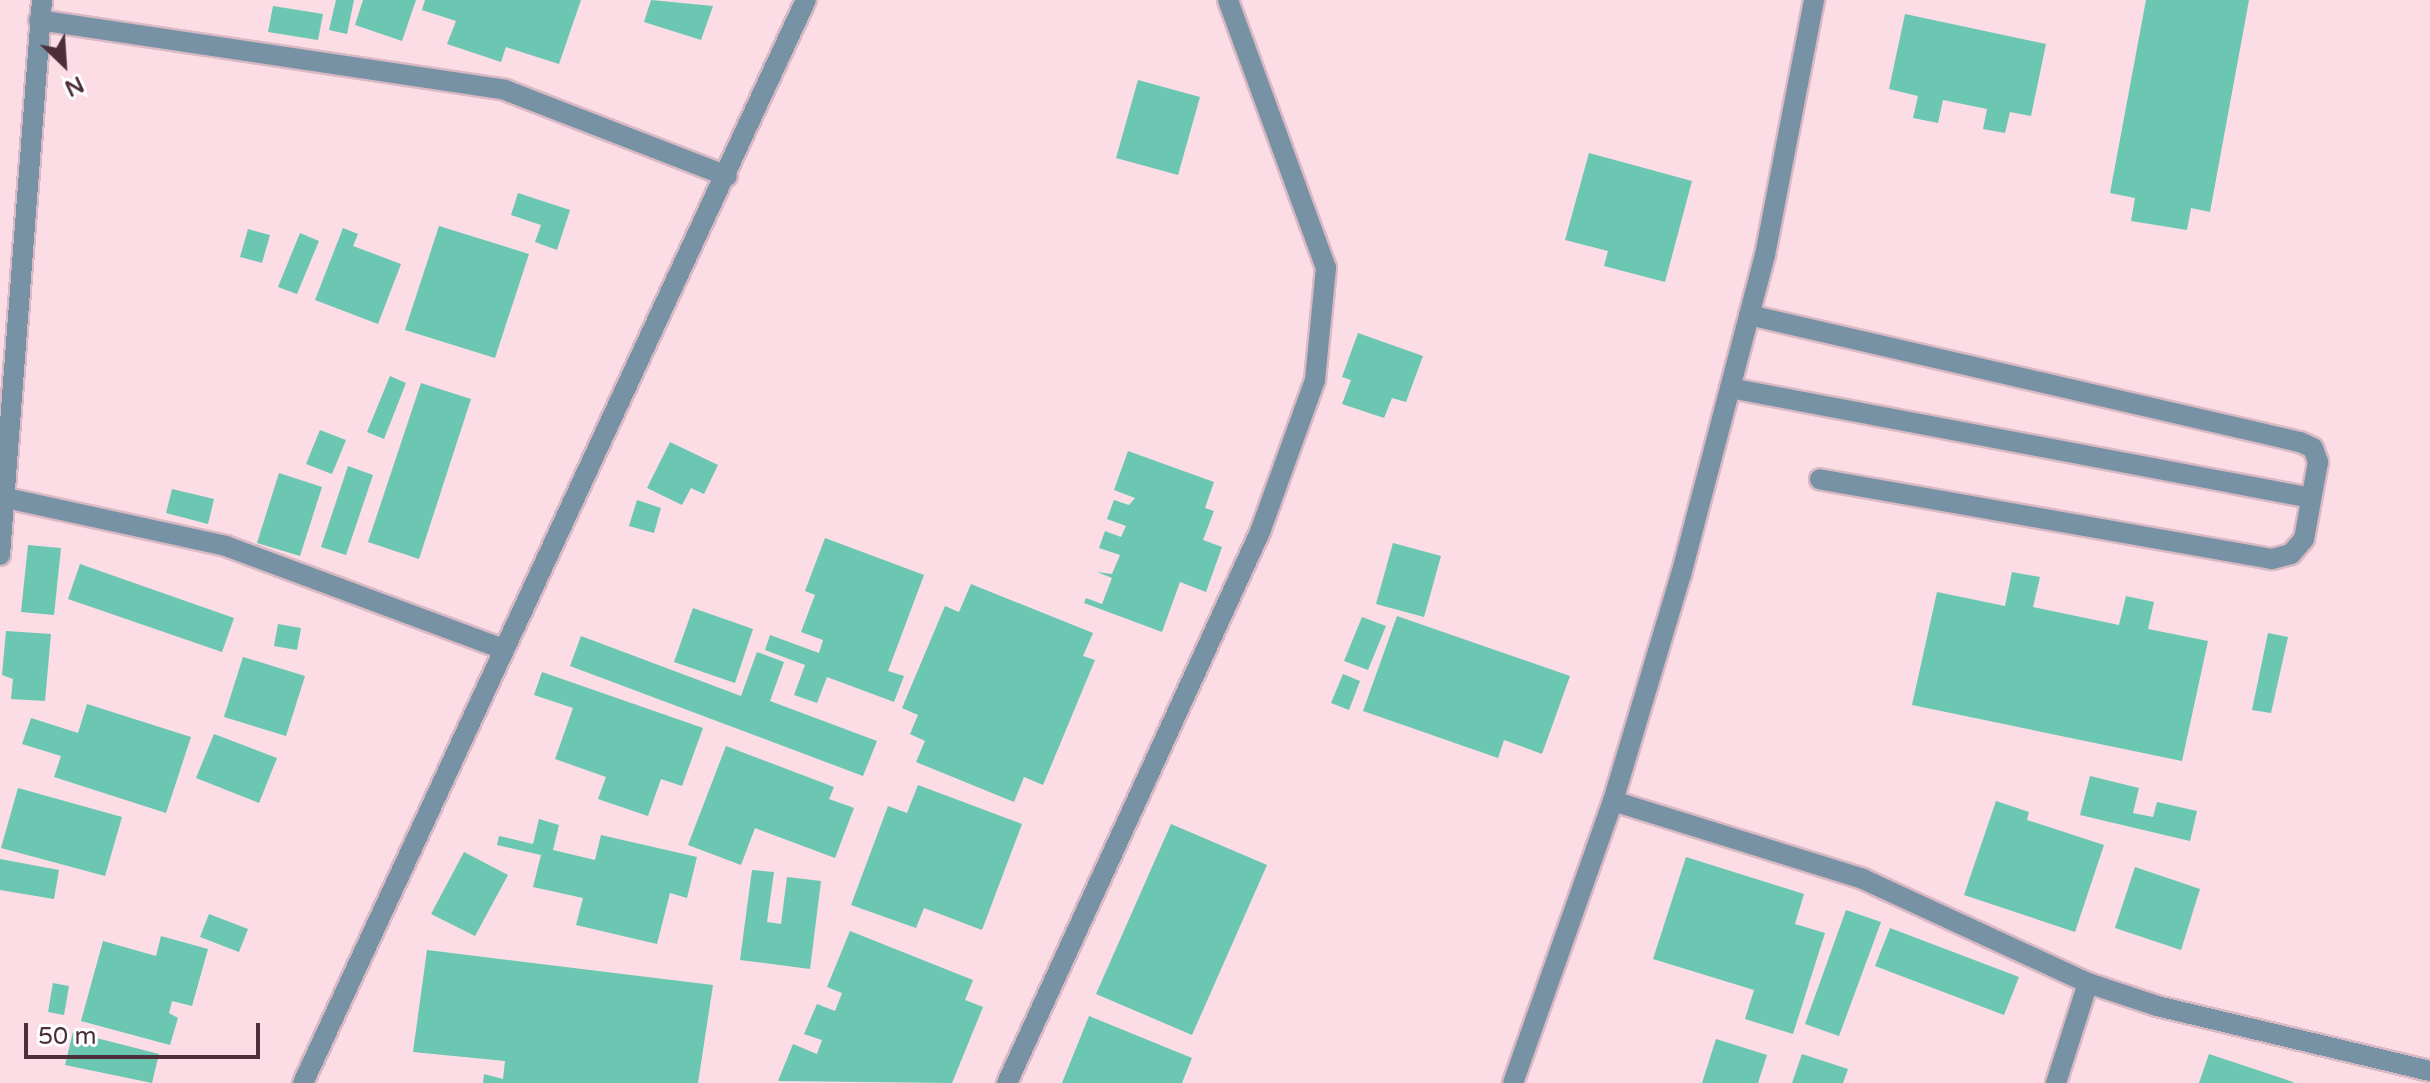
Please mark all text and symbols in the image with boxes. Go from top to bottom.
north arrow [24,24,104,104]
text: N [61,70,88,101]
scale bar [28,1007,264,1057]
text: 50 m [38,1022,96,1051]

